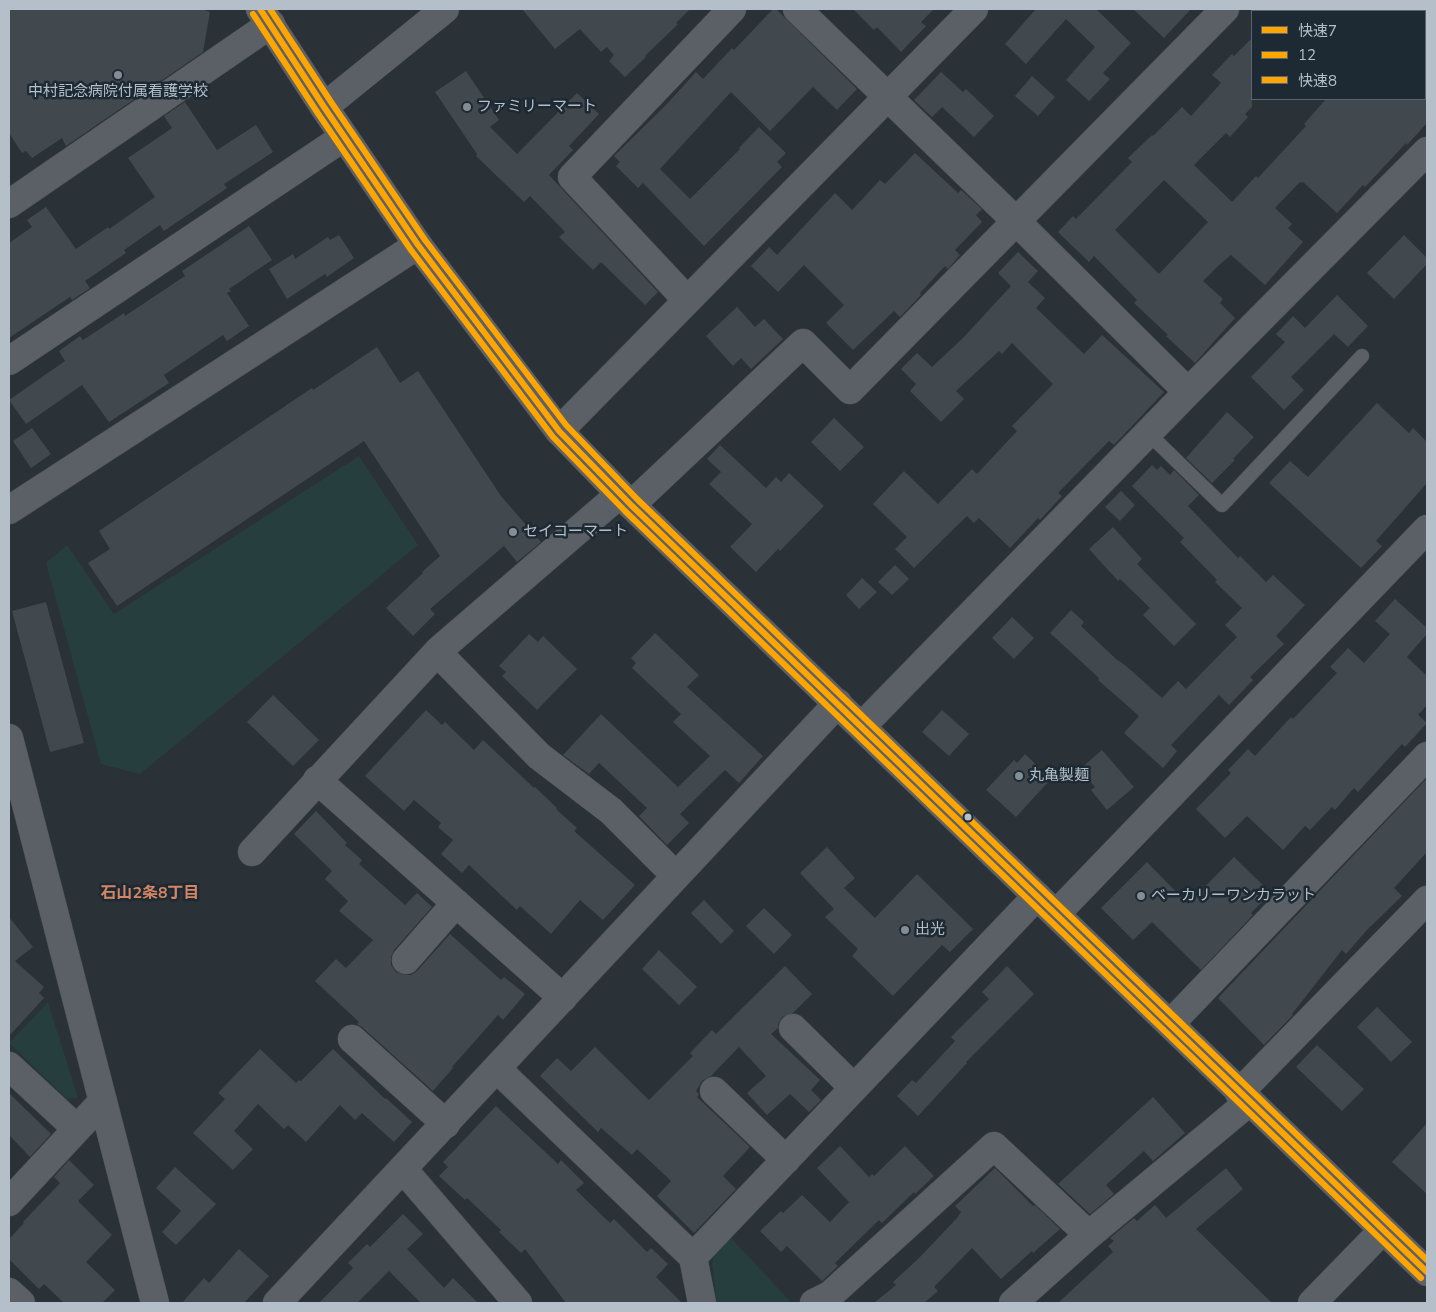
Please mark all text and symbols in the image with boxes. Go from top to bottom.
legend [1251,10,1426,100]
text: 快速7 [1298,21,1337,41]
text: 12 [1298,45,1316,65]
marker: 中村記念病院付属看護学校 [112,69,124,81]
text: 快速8 [1298,71,1337,91]
place label: 中村記念病院付属看護学校 [28,83,208,101]
place label: ファミリーマート [477,98,597,116]
marker: ファミリーマート [461,101,473,113]
place label: セイコーマート [523,523,628,541]
marker: セイコーマート [507,526,519,538]
place label: 丸亀製麺 [1029,767,1089,785]
marker: 丸亀製麺 [1013,770,1025,782]
unlabelled marker [963,812,973,822]
district label: 石山2条8丁目 [100,884,200,904]
place label: ベーカリーワンカラット [1151,887,1316,905]
marker: ベーカリーワンカラット [1135,890,1147,902]
place label: 出光 [915,921,945,939]
marker: 出光 [899,924,911,936]

